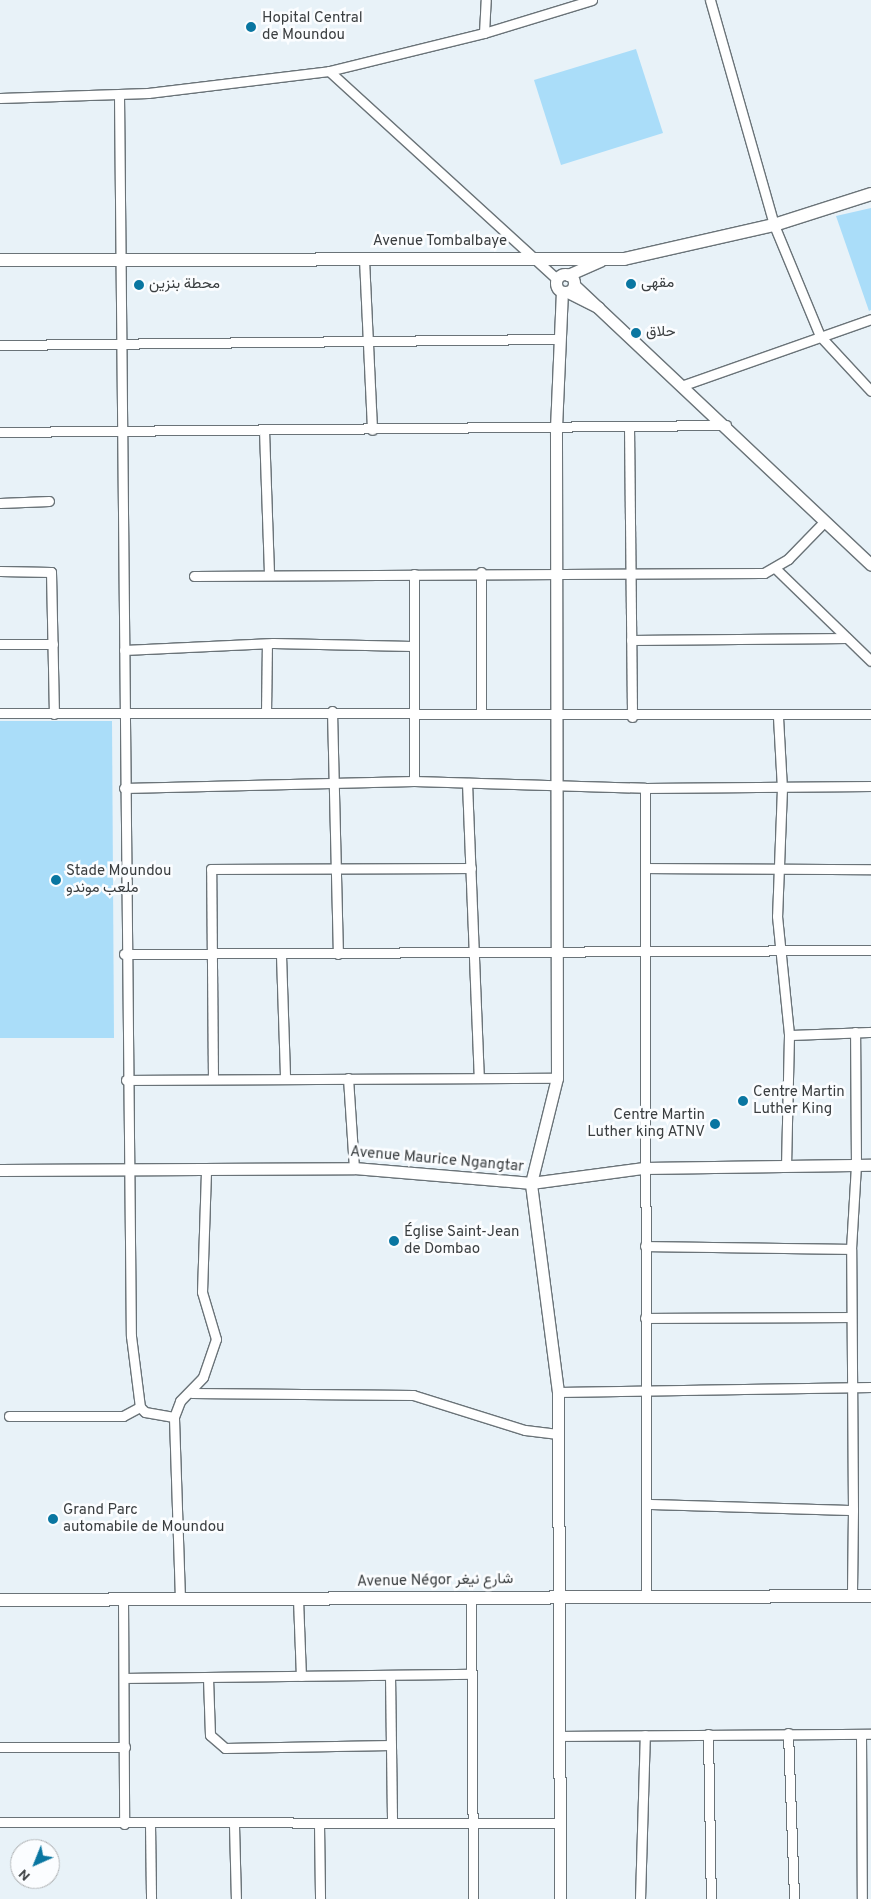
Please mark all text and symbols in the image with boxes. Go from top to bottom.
place label: Hopital Central de Moundou [262,9,363,44]
marker: Hopital Central de Moundou [244,20,258,34]
street label: Avenue Tombalbaye [373,233,507,251]
place label: مقهى [641,275,674,293]
place label: محطة بنزين [149,276,220,294]
marker: مقهى [625,278,637,290]
marker: محطة بنزين [133,279,145,291]
place label: حلاق [646,324,675,342]
marker: حلاق [630,327,642,339]
place label: Stade Moundou ملعب موندو [66,862,171,897]
marker: Stade Moundou ملعب موندو [50,874,62,886]
place label: Centre Martin Luther King [753,1083,845,1118]
marker: Centre Martin Luther King [737,1095,749,1107]
place label: Centre Martin Luther king ATNV [587,1106,705,1141]
marker: Centre Martin Luther king ATNV [709,1118,721,1130]
street label: Avenue Maurice Ngangtar [349,1143,525,1177]
place label: Église Saint-Jean de Dombao [404,1223,520,1258]
marker: Église Saint-Jean de Dombao [388,1235,400,1247]
place label: Grand Parc automabile de Moundou [63,1501,225,1536]
marker: Grand Parc automabile de Moundou [47,1513,59,1525]
street label: Avenue Négor شارع نيغر [357,1571,513,1591]
north arrow [10,1839,60,1889]
text: N [15,1865,34,1884]

